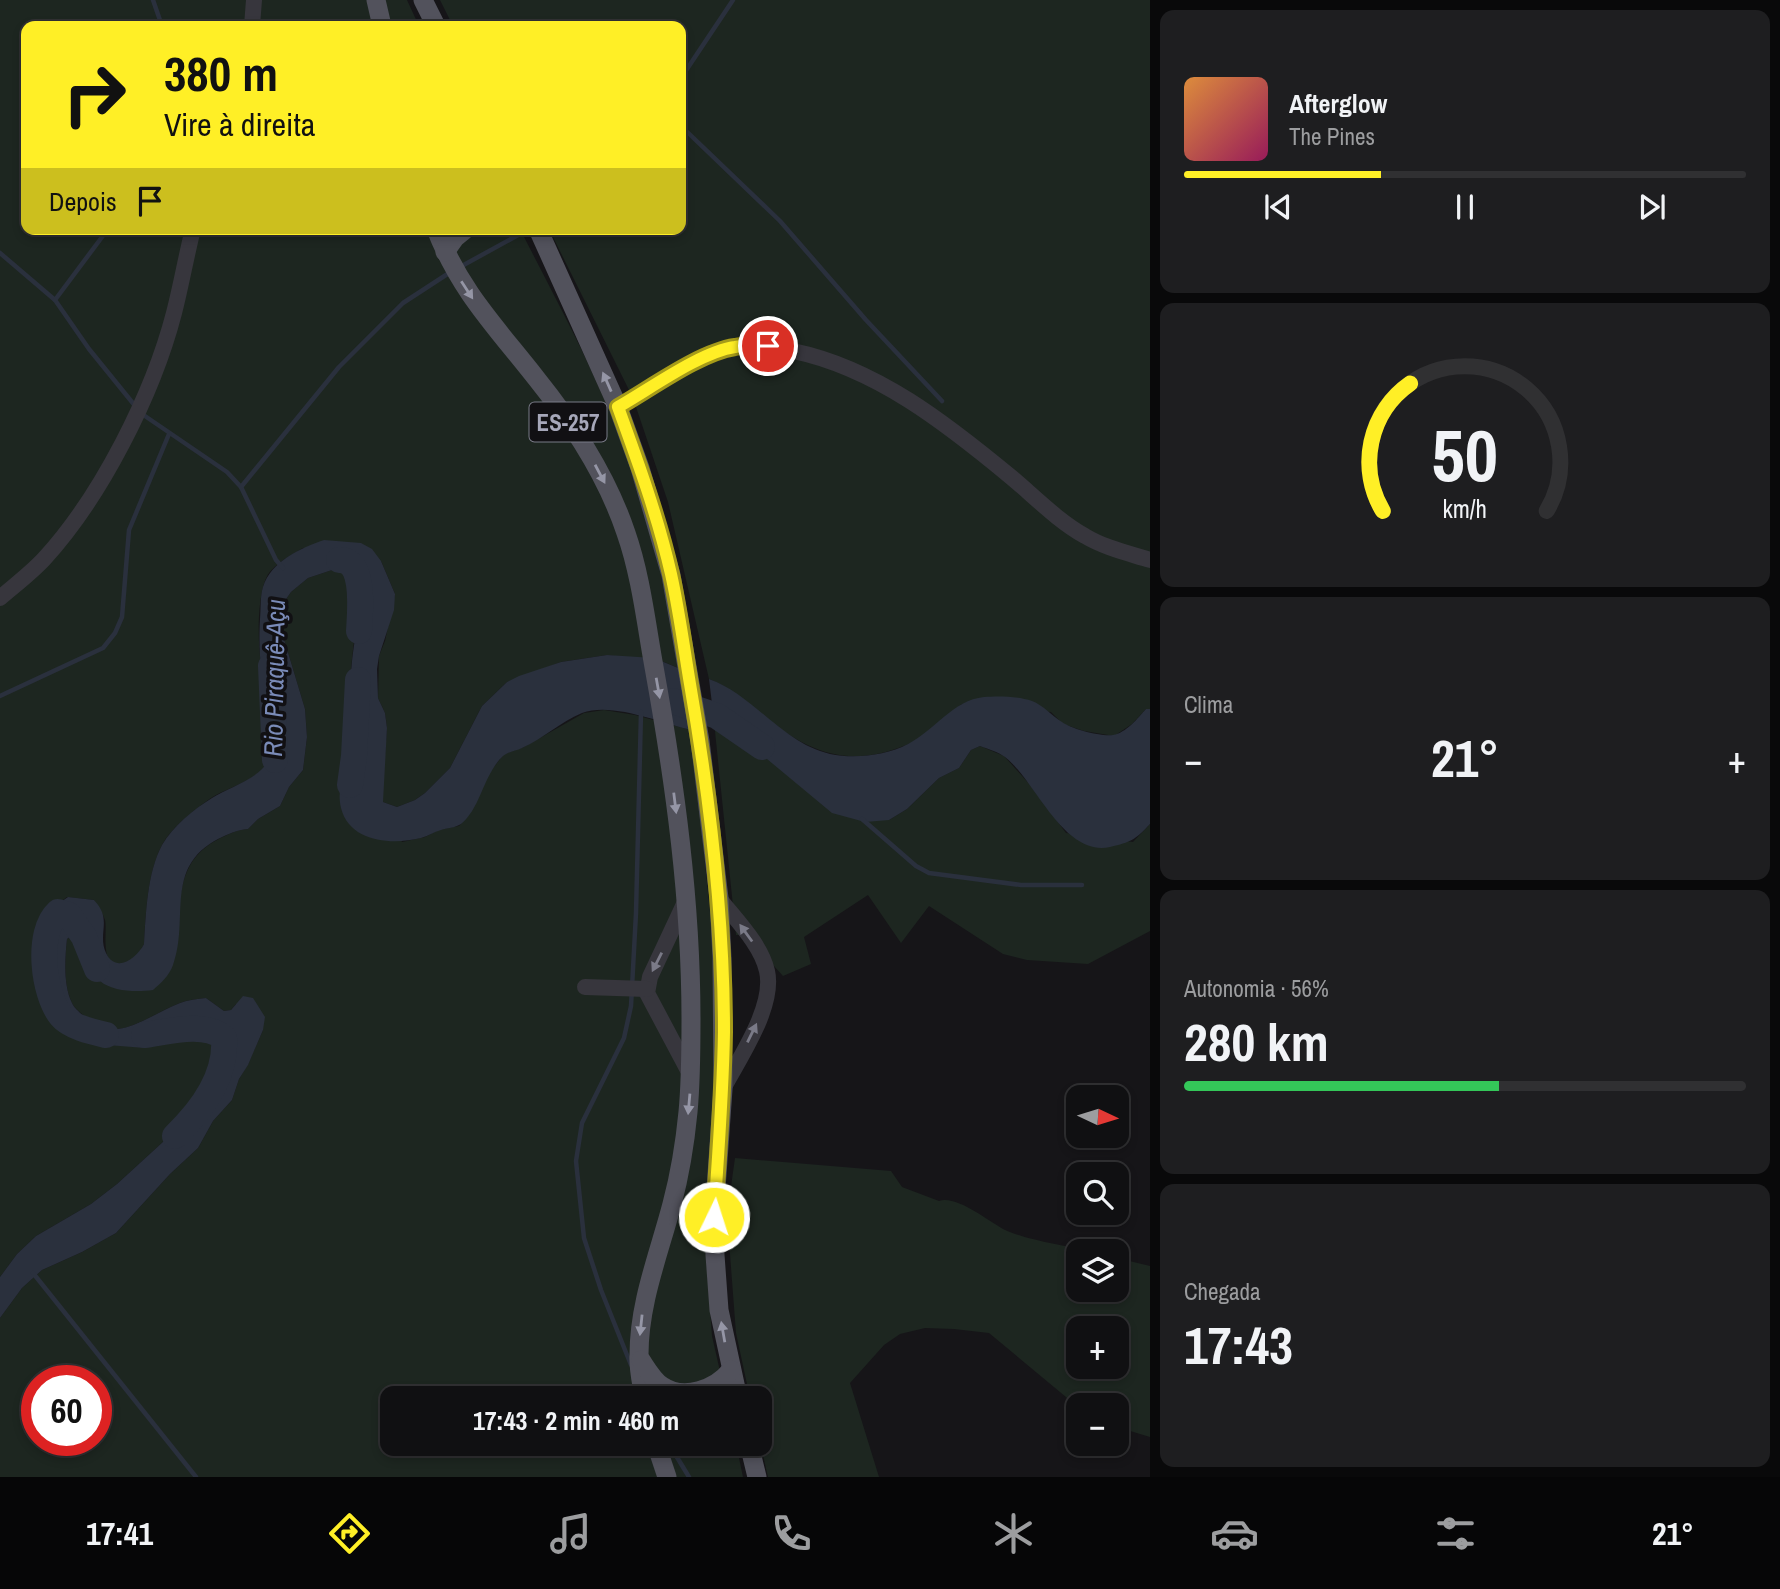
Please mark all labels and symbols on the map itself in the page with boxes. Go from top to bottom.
one-way arrow [460,281,474,299]
pin [738,316,798,376]
one-way arrow [601,372,613,392]
road number: ES-257 [530,402,606,442]
one-way arrow [594,464,606,484]
water label: Rio Piraquê-Açu [255,599,293,757]
one-way arrow [652,677,663,699]
one-way arrow [670,792,681,814]
one-way arrow [739,924,753,943]
one-way arrow [652,952,663,972]
one-way arrow [747,1023,758,1043]
north arrow [1066,1085,1129,1148]
one-way arrow [683,1093,694,1115]
position arrow [677,1180,751,1254]
one-way arrow [636,1315,647,1337]
one-way arrow [717,1321,728,1343]
speed limit sign: 60 [21,1365,112,1456]

